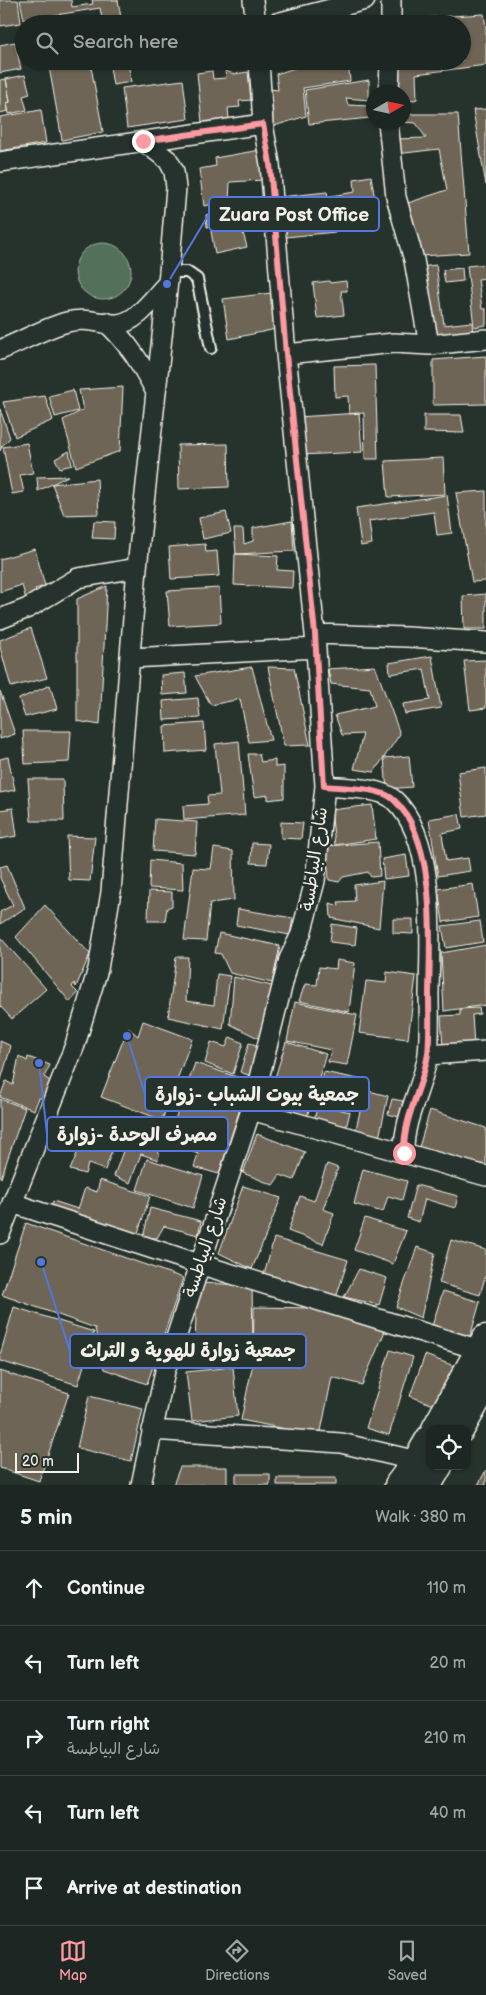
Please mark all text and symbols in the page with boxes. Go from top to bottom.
search box [15,15,471,70]
icon: search [33,29,61,57]
text: Search here [73,31,178,54]
north arrow [366,85,411,130]
route end [132,130,155,153]
callout: Zuara Post Office [209,197,379,231]
text: Zuara Post Office [219,204,369,227]
street label: شارع البياطسة [297,806,333,912]
callout: جمعية بيوت الشباب -زوارة [145,1077,369,1111]
text: جمعية بيوت الشباب -زوارة [155,1084,359,1107]
callout: مصرف الوحدة -زوارة [47,1117,228,1151]
text: مصرف الوحدة -زوارة [57,1124,217,1147]
route start [393,1142,416,1165]
street label: شارع البياطسة [179,1194,233,1300]
callout: جمعية زوارة للهوية و التراث [70,1334,306,1368]
text: جمعية زوارة للهوية و التراث [80,1340,296,1363]
map controls [426,1425,471,1470]
button: locate [426,1425,471,1470]
scale bar [15,1450,79,1473]
text: 20 m [22,1453,54,1470]
text: 5 min [20,1505,73,1530]
text: Walk · 380 m [375,1508,466,1527]
icon: ahead [20,1574,48,1602]
text: Continue [67,1577,145,1600]
text: 110 m [427,1579,466,1598]
icon: left [20,1649,48,1677]
text: Turn left [67,1652,139,1675]
text: 20 m [430,1654,466,1673]
text: Turn right [67,1713,150,1736]
icon: right [20,1724,48,1752]
text: 210 m [424,1729,466,1748]
text: شارع البياطسة [67,1740,160,1759]
icon: left [20,1799,48,1827]
text: Turn left [67,1802,139,1825]
text: 40 m [429,1804,466,1823]
icon: arrive [20,1874,48,1902]
text: Arrive at destination [67,1877,242,1900]
tab: Map [59,1937,87,1984]
tab: Directions [205,1937,270,1984]
tab: Saved [388,1937,427,1984]

